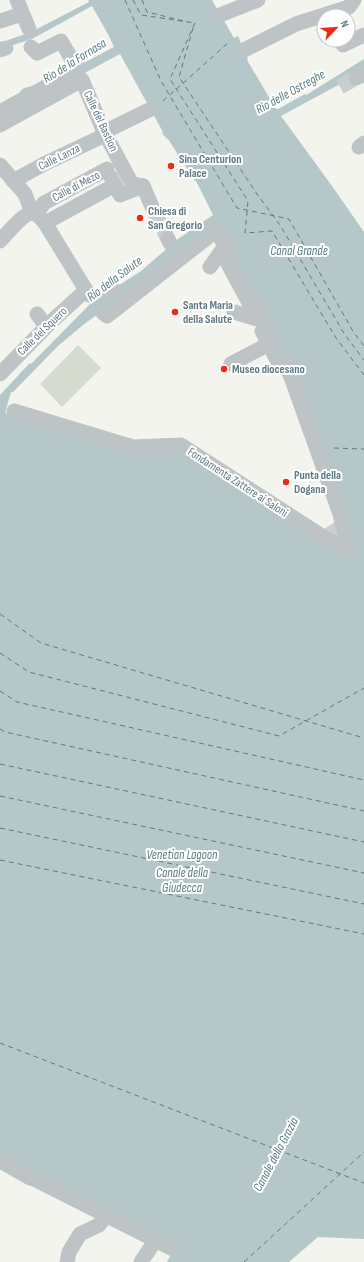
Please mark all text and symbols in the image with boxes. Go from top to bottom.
north arrow [316,8,356,48]
text: N [337,19,352,30]
water label: Rio de la Fornasa [40,35,110,87]
water label: Rio delle Ostreghe [253,66,328,118]
street label: Calle del Bastion [80,88,121,154]
street label: Calle Lanza [36,141,83,174]
place label: Sina Centurion Palace [179,152,241,181]
marker: Sina Centurion Palace [166,161,176,171]
street label: Calle di Mezo [50,168,103,205]
place label: Chiesa di San Gregorio [148,204,202,233]
marker: Chiesa di San Gregorio [135,213,145,223]
water label: Canal Grande [270,243,328,259]
water label: Rio della Salute [84,253,145,305]
place label: Santa Maria della Salute [183,298,233,327]
street label: Calle del Squero [14,304,70,359]
marker: Santa Maria della Salute [170,307,180,317]
place label: Museo diocesano [232,362,305,377]
marker: Museo diocesano [219,364,229,374]
street label: Fondamenta Zattere ai Saloni [185,444,291,520]
place label: Punta della Dogana [294,468,341,497]
marker: Punta della Dogana [281,477,291,487]
water label: Venetian Lagoon [146,847,218,863]
water label: Canale della Giudecca [156,865,209,896]
water label: Canale della Grazia [250,1114,302,1194]

